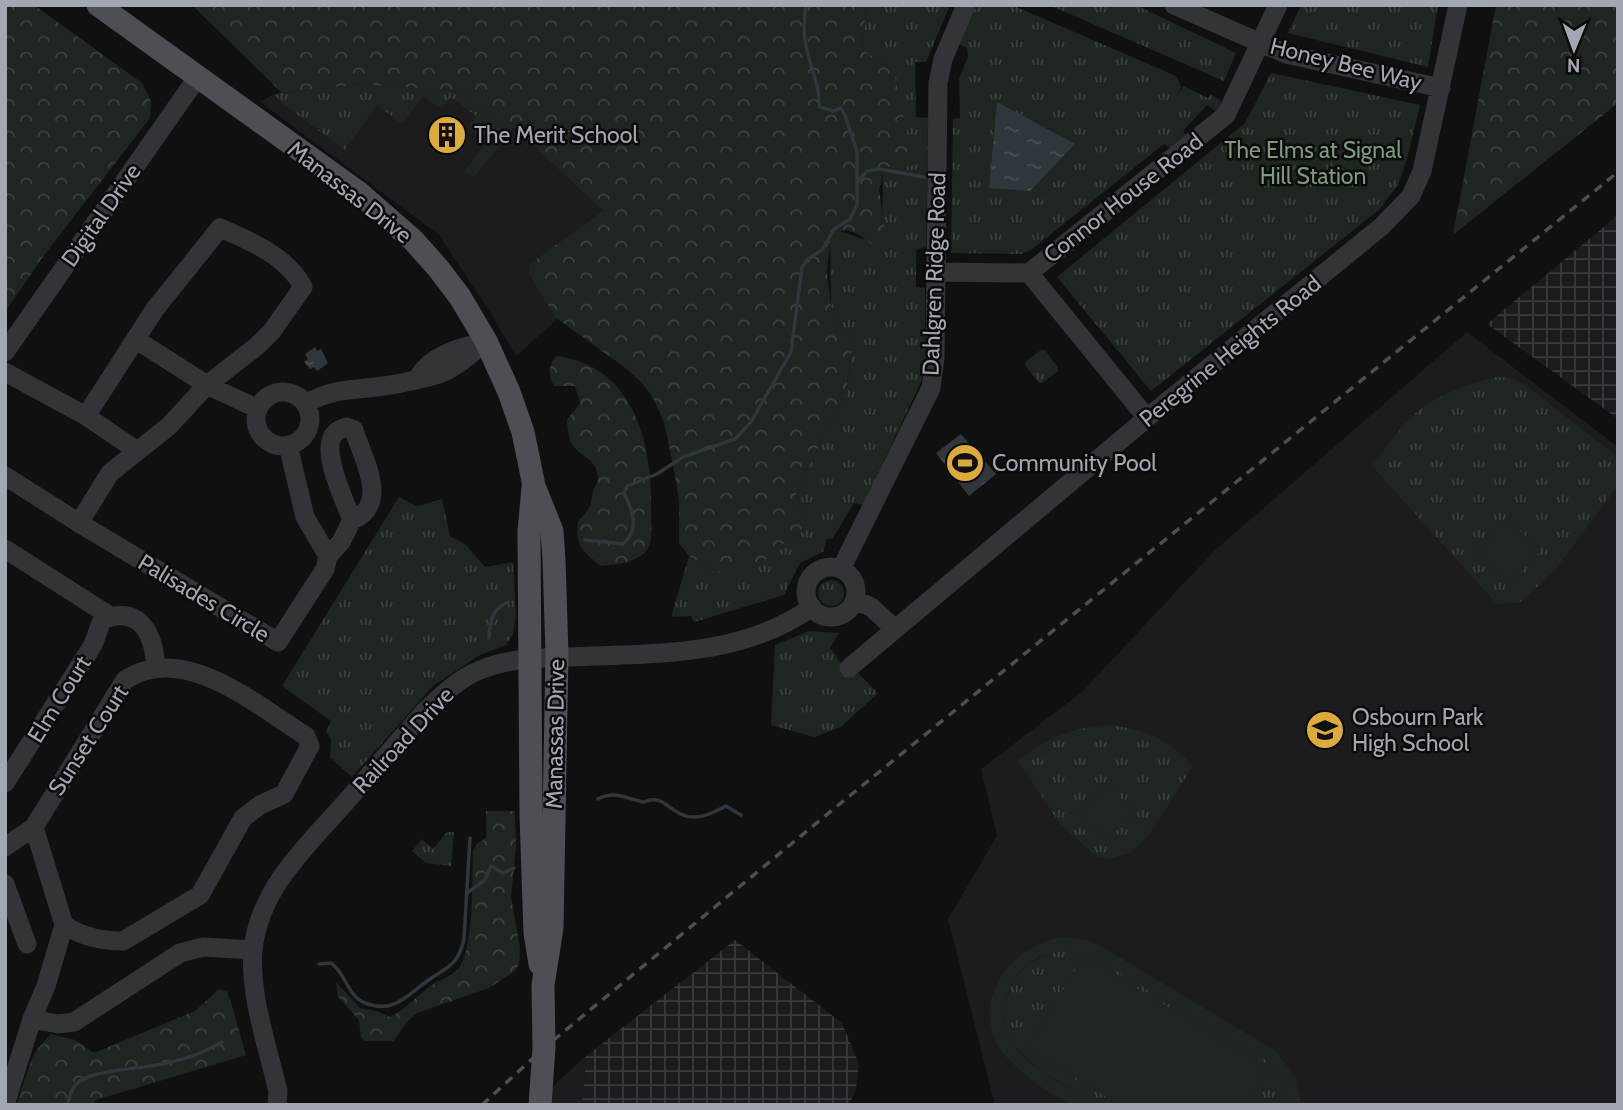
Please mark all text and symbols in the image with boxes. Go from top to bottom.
north arrow [1539,14,1609,84]
street label: Honey Bee Way [1267,32,1425,96]
text: N [1567,54,1581,77]
building icon: The Merit School [426,114,468,156]
place label: The Merit School [474,121,638,149]
street label: Connor House Road [1038,127,1208,269]
street label: Manassas Drive [282,135,418,249]
park label: The Elms at Signal Hill Station [1224,136,1402,190]
street label: Digital Drive [55,158,147,272]
street label: Dahlgren Ridge Road [916,172,952,376]
street label: Peregrine Heights Road [1134,269,1326,433]
sports icon: Community Pool [944,442,986,484]
place label: Community Pool [992,449,1157,477]
street label: Palisades Circle [133,548,275,648]
street label: Elm Court [21,650,97,748]
street label: Manassas Drive [540,659,570,809]
street label: Sunset Court [42,679,134,800]
street label: Railroad Drive [347,681,460,799]
place label: Osbourn Park High School [1352,703,1484,757]
school or university icon: Osbourn Park High School [1304,709,1346,751]

